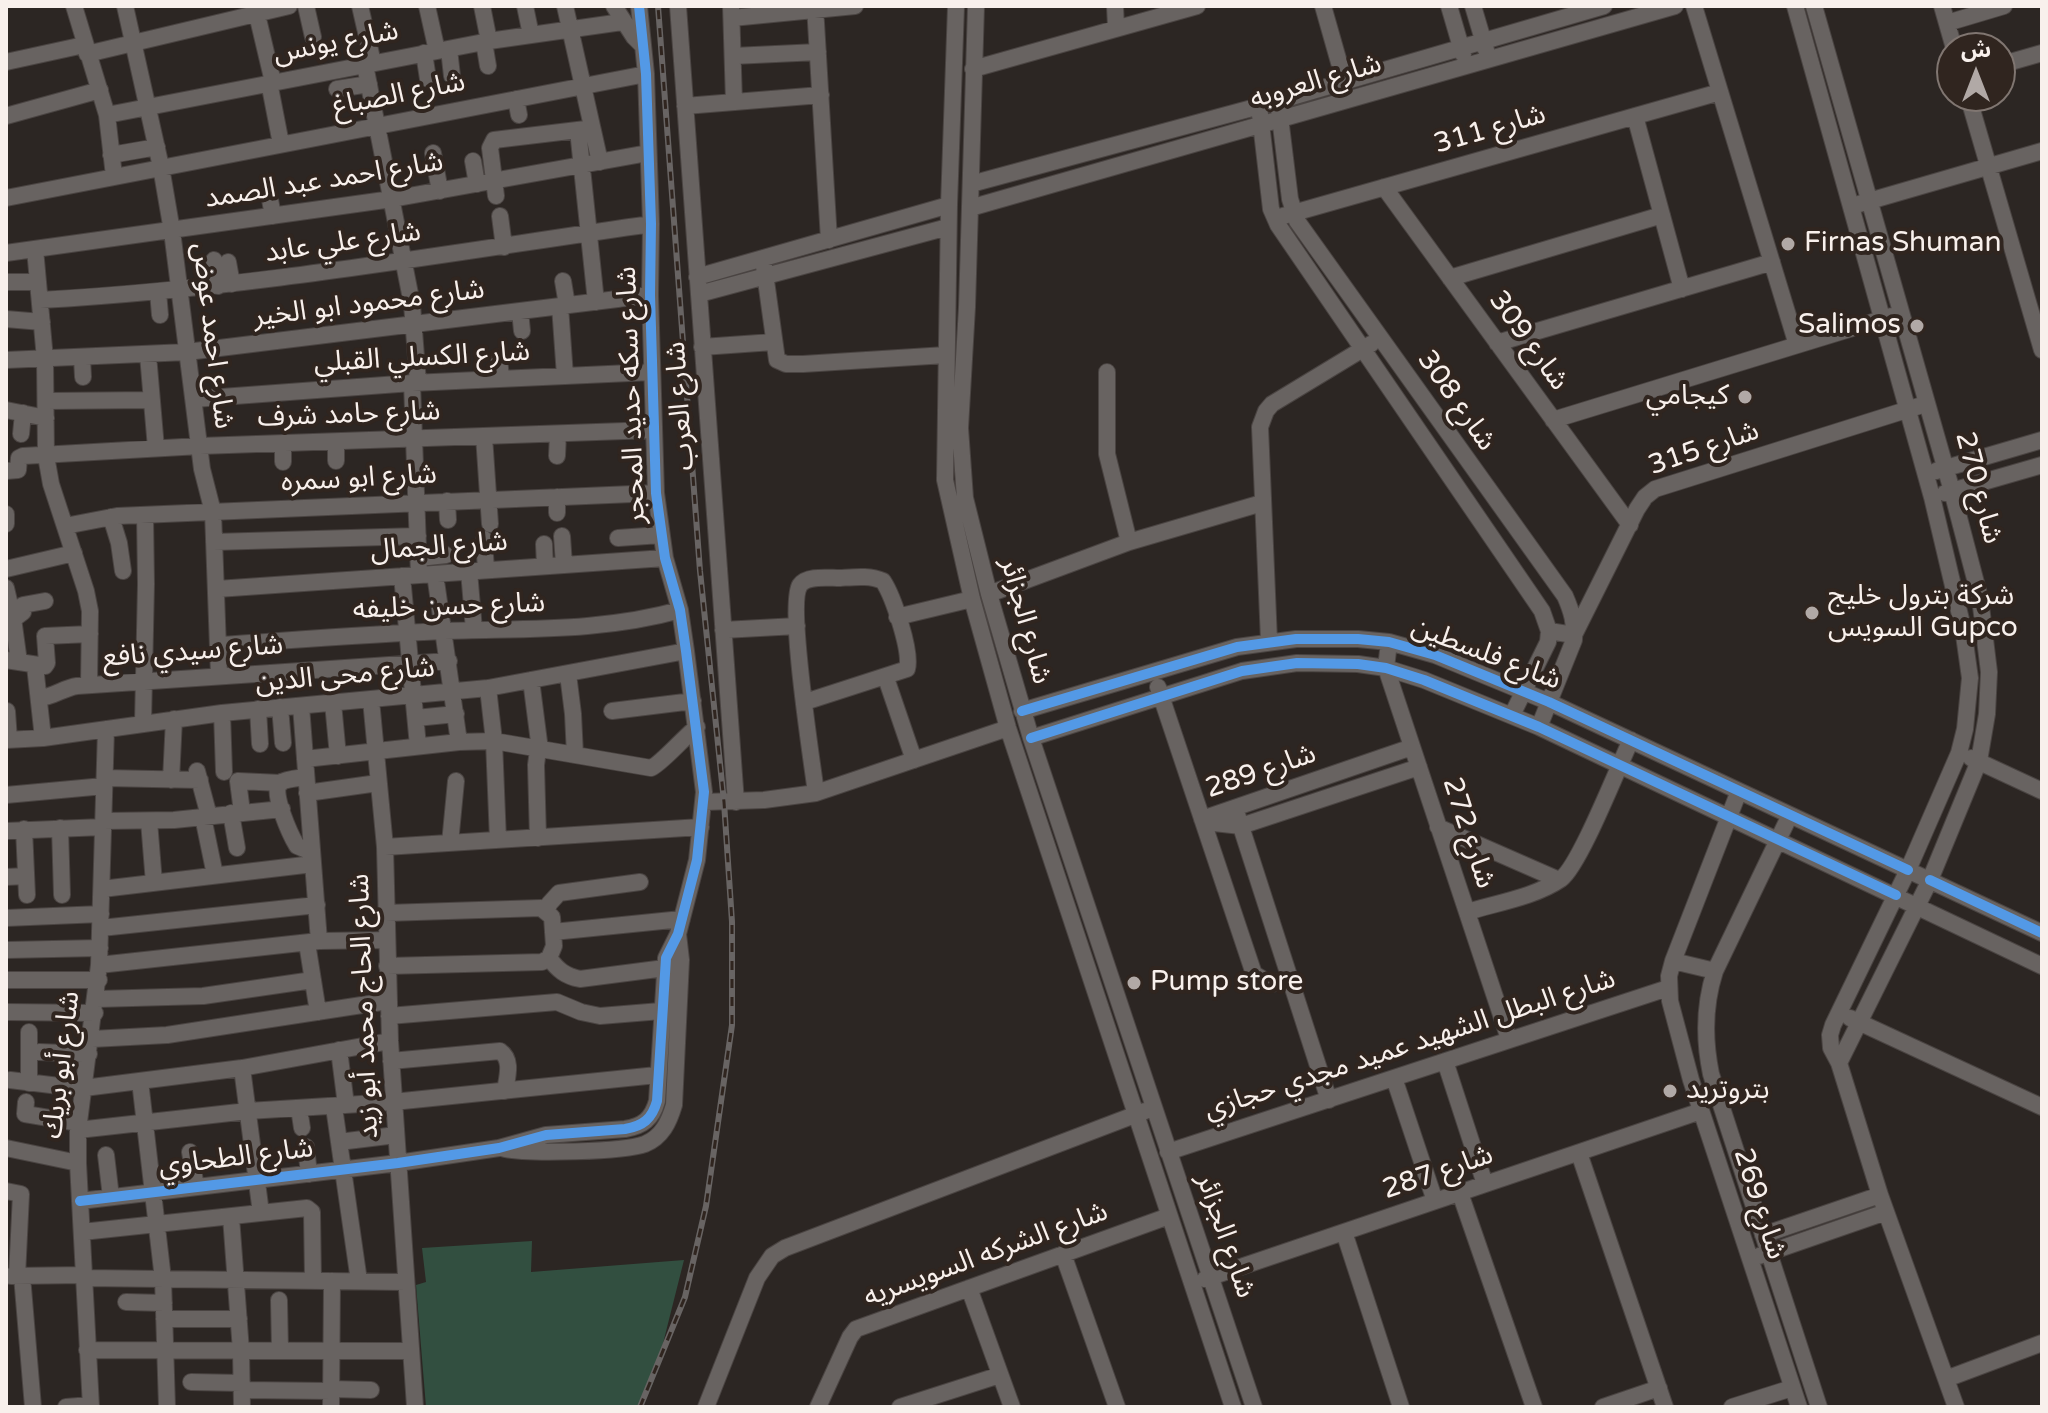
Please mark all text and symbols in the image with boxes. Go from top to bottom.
street label: شارع يونس [271,14,401,72]
north arrow [1936,32,2016,112]
text: ش [1961,37,1991,63]
street label: شارع العروبه [1246,47,1386,117]
street label: شارع الصباغ [330,66,468,124]
street label: شارع 311 [1430,98,1550,162]
street label: شارع احمد عبد الصمد [202,146,446,216]
street label: شارع علي عابد [263,215,423,271]
place label: Firnas Shuman [1804,227,2001,261]
marker: Firnas Shuman [1779,235,1797,253]
street label: شارع احمد عوض [184,241,240,431]
street label: شارع سكه حديد المحجر [611,266,653,524]
street label: شارع محمود ابو الخير [252,273,486,335]
street label: شارع 309 [1481,285,1575,397]
place label: Salimos [1798,309,1901,343]
marker: Salimos [1908,317,1926,335]
street label: شارع الكسلي القبلي [313,336,531,380]
street label: شارع العرب [660,340,702,472]
street label: شارع 308 [1409,344,1503,458]
place label: كيجامي [1646,380,1729,414]
marker: كيجامي [1736,388,1754,406]
street label: شارع حامد شرف [257,395,441,435]
street label: شارع 315 [1644,414,1764,484]
street label: شارع 270 [1947,428,2009,548]
street label: شارع ابو سمره [280,458,438,500]
street label: شارع الجمال [369,525,509,569]
street label: شارع الجزائر [992,554,1058,688]
place label: شركة بترول خليج السويس Gupco [1828,580,2018,646]
street label: شارع حسن خليفه [352,587,546,627]
marker: شركة بترول خليج السويس Gupco [1803,604,1821,622]
street label: شارع فلسطين [1407,610,1565,698]
street label: شارع سيدي نافع [102,629,284,675]
street label: شارع محى الدين [254,651,436,701]
street label: شارع 289 [1201,737,1321,807]
street label: شارع 272 [1434,773,1502,893]
street label: شارع الحاج محمد أبو زيد [344,873,386,1139]
street label: شارع البطل الشهيد عميد مجدي حجازي [1200,963,1620,1127]
place label: Pump store [1150,966,1303,1000]
marker: Pump store [1125,974,1143,992]
street label: شارع أبو بريك [36,989,88,1141]
place label: بتروتريد [1686,1074,1769,1108]
marker: بتروتريد [1661,1082,1679,1100]
street label: شارع الطحاوي [157,1132,315,1184]
street label: شارع 287 [1378,1138,1498,1208]
street label: شارع 269 [1725,1144,1793,1264]
street label: شارع الجزائر [1188,1169,1262,1303]
street label: شارع الشركه السويسريه [859,1195,1113,1315]

